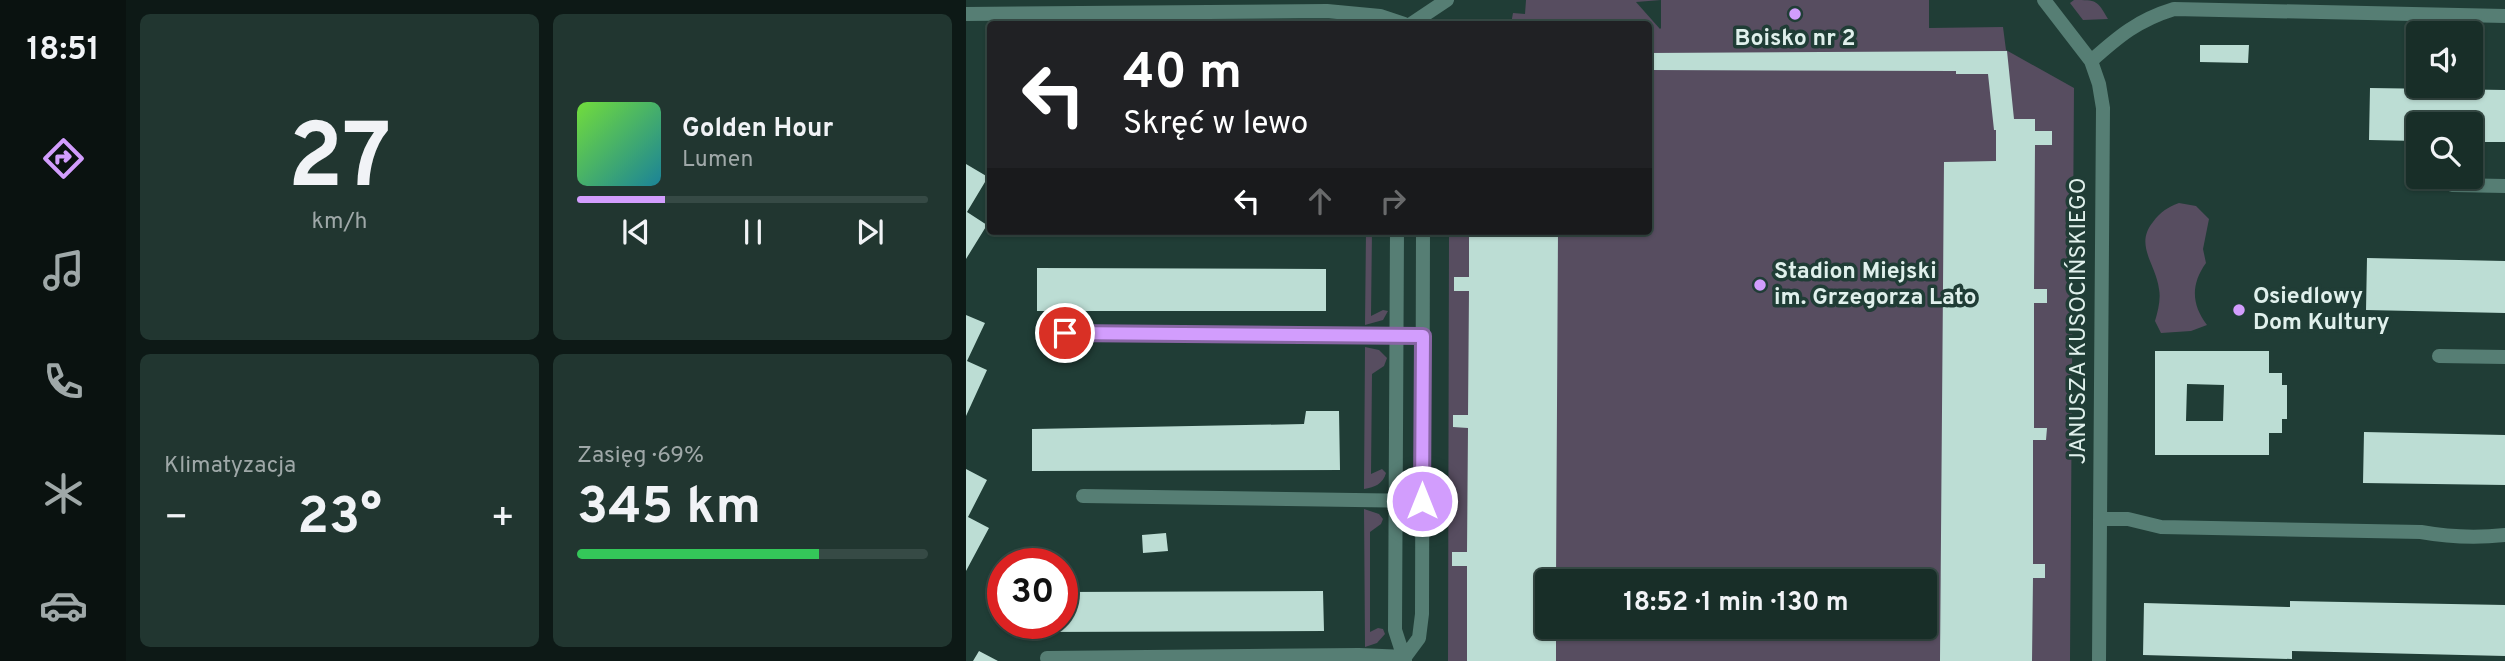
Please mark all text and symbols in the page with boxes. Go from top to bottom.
marker: Boisko nr 2 [1787,6,1803,22]
map controls [2406,21,2483,189]
button: sound [2406,21,2483,98]
place label: Boisko nr 2 [1734,25,1856,54]
text: 18:51 [26,31,100,71]
text: 40 m [1123,44,1242,106]
icon: left [1008,49,1099,140]
text: 27 [288,105,391,220]
text: Skręć w lewo [1123,105,1308,145]
button: search [2406,112,2483,189]
text: Golden Hour [682,113,833,146]
icon: directions [39,134,88,183]
text: Lumen [682,146,753,175]
street label: JANUSZA KUSOCIŃSKIEGO [2064,177,2094,465]
icon: left [1228,182,1266,220]
icon: ahead [1301,182,1339,220]
icon: right [1374,182,1412,220]
text: km/h [312,208,367,237]
icon: previous [617,213,655,251]
icon: pause [734,213,772,251]
icon: next [851,213,889,251]
icon: music [39,246,88,295]
place label: Stadion Miejski im. Grzegorza Lato [1774,258,1976,313]
marker: Stadion Miejski im. Grzegorza Lato [1752,277,1768,293]
place label: Osiedlowy Dom Kultury [2253,283,2390,338]
marker: Osiedlowy Dom Kultury [2231,302,2247,318]
pin [1035,303,1095,363]
icon: arrive [1046,314,1084,352]
icon: phone [39,357,88,406]
text: Zasięg · 69% [577,442,704,471]
text: Klimatyzacja [164,452,296,481]
position arrow [1385,464,1459,538]
icon: climate [39,469,88,518]
text: 345 km [577,476,761,542]
text: 23° [297,486,382,552]
text: − [164,495,189,544]
text: + [490,495,515,544]
speed limit sign: 30 [987,548,1078,639]
icon: car [39,581,88,630]
text: 18:52 · 1 min · 130 m [1623,587,1849,620]

